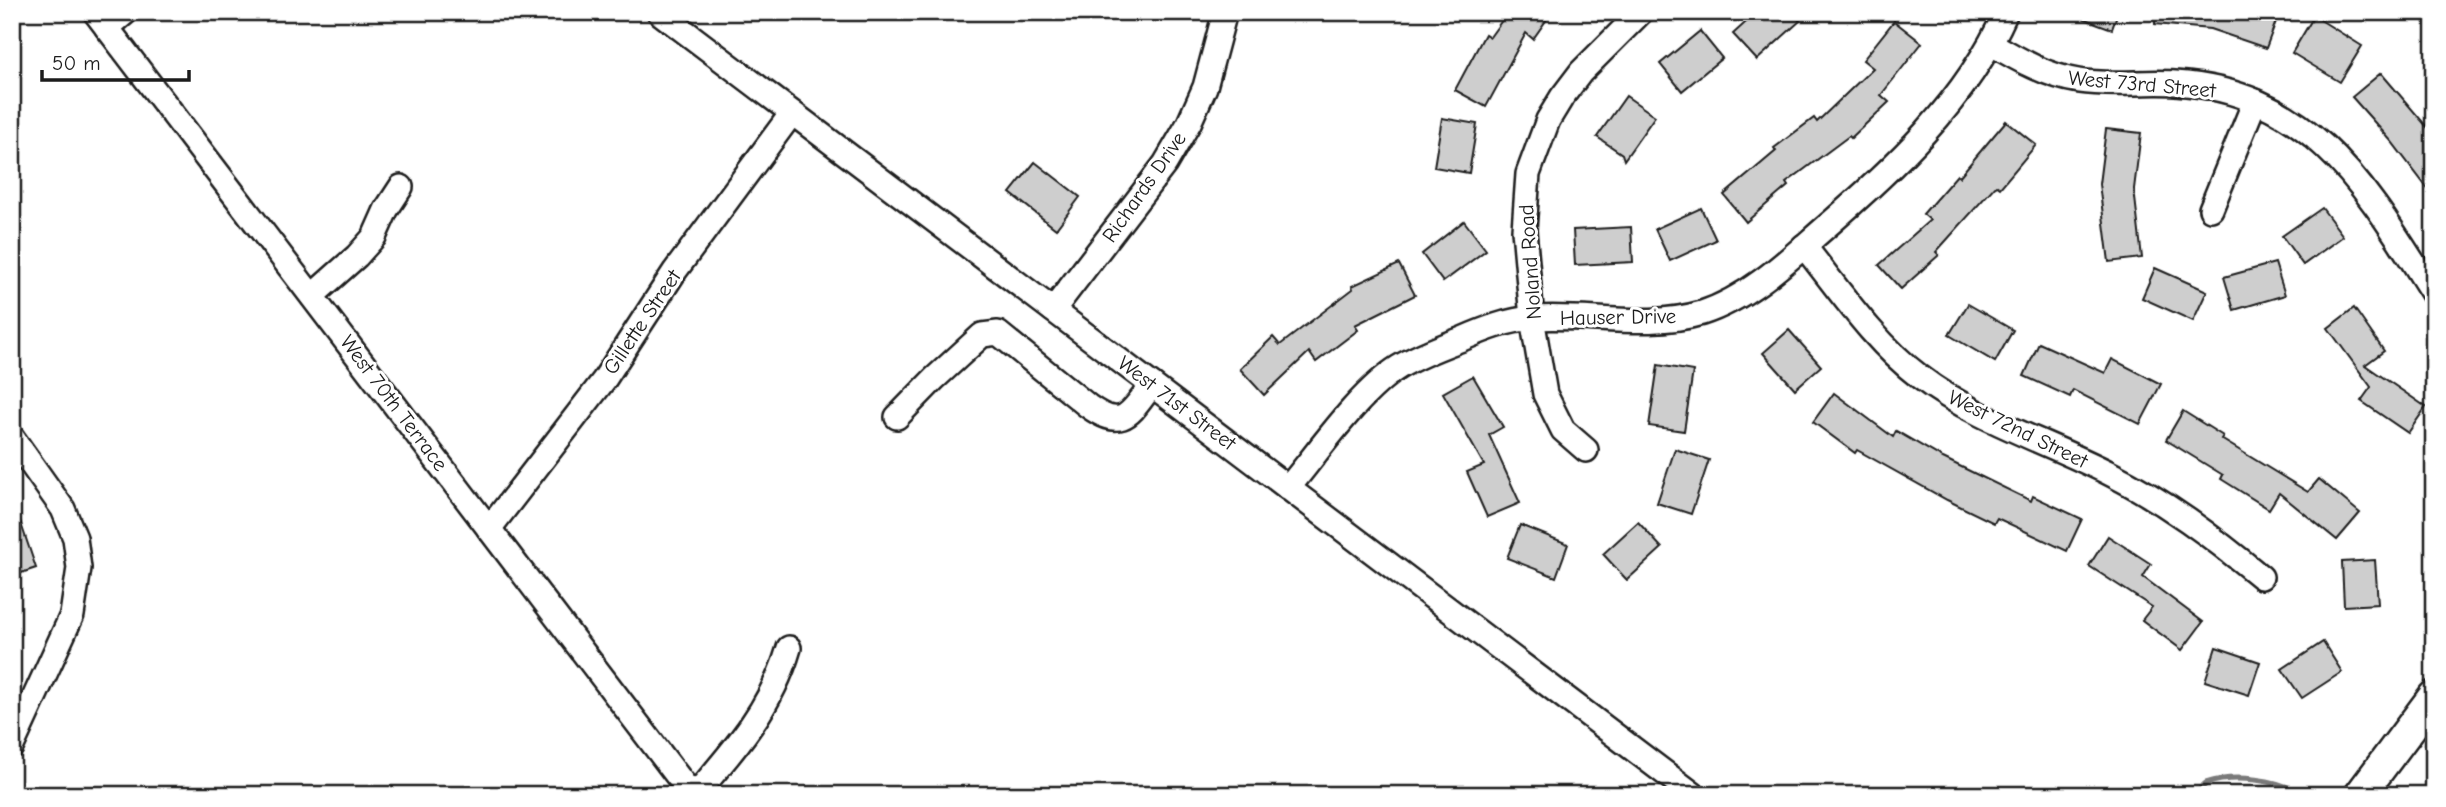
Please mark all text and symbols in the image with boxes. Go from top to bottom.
scale bar [42,38,189,82]
text: 50 m [52,51,101,75]
street label: West 73rd Street [2067,66,2218,102]
street label: Richards Drive [1097,127,1191,247]
street label: Noland Road [1514,204,1546,320]
street label: Gillette Street [598,264,686,379]
street label: Hauser Drive [1560,304,1676,330]
street label: West 70th Terrace [335,330,453,476]
street label: West 71st Street [1113,351,1242,456]
street label: West 72nd Street [1944,385,2093,474]

